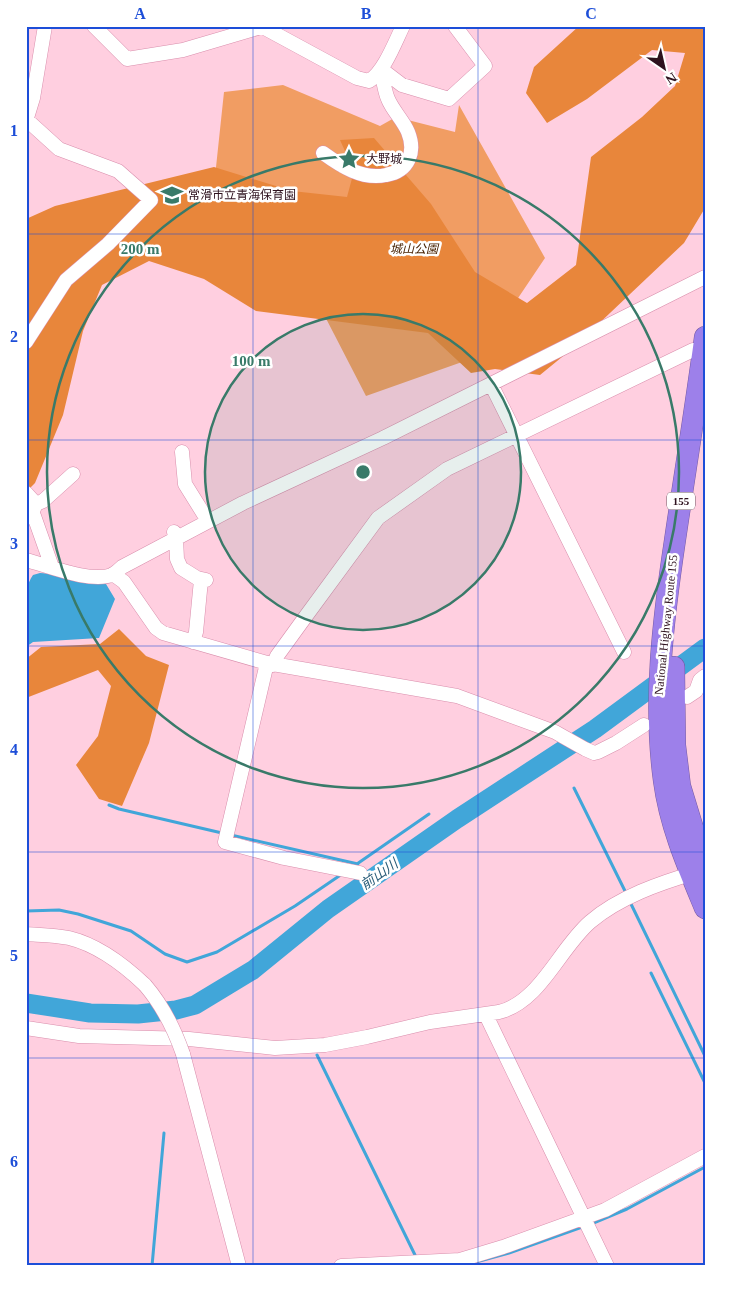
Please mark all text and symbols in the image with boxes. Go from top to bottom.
text: A [134,5,146,22]
text: B [361,5,372,22]
text: C [585,5,597,22]
north arrow [638,42,688,92]
text: N [663,69,679,87]
text: 1 [10,122,18,139]
place icon: 大野城 [336,146,362,172]
place label: 大野城 [366,152,402,166]
school or university icon: 常滑市立青海保育園 [159,182,185,208]
place label: 常滑市立青海保育園 [188,188,296,202]
text: 200 m [121,241,160,257]
park label: 城山公園 [390,242,440,256]
text: 2 [10,328,18,345]
text: 100 m [232,353,271,369]
centre of rings [354,463,372,481]
road number: 155 [667,492,695,510]
text: 3 [10,535,18,552]
street label: National Highway Route 155 [652,554,680,696]
text: 4 [10,741,18,758]
water label: 前山川 [358,855,402,893]
text: 5 [10,947,18,964]
text: 6 [10,1153,18,1170]

